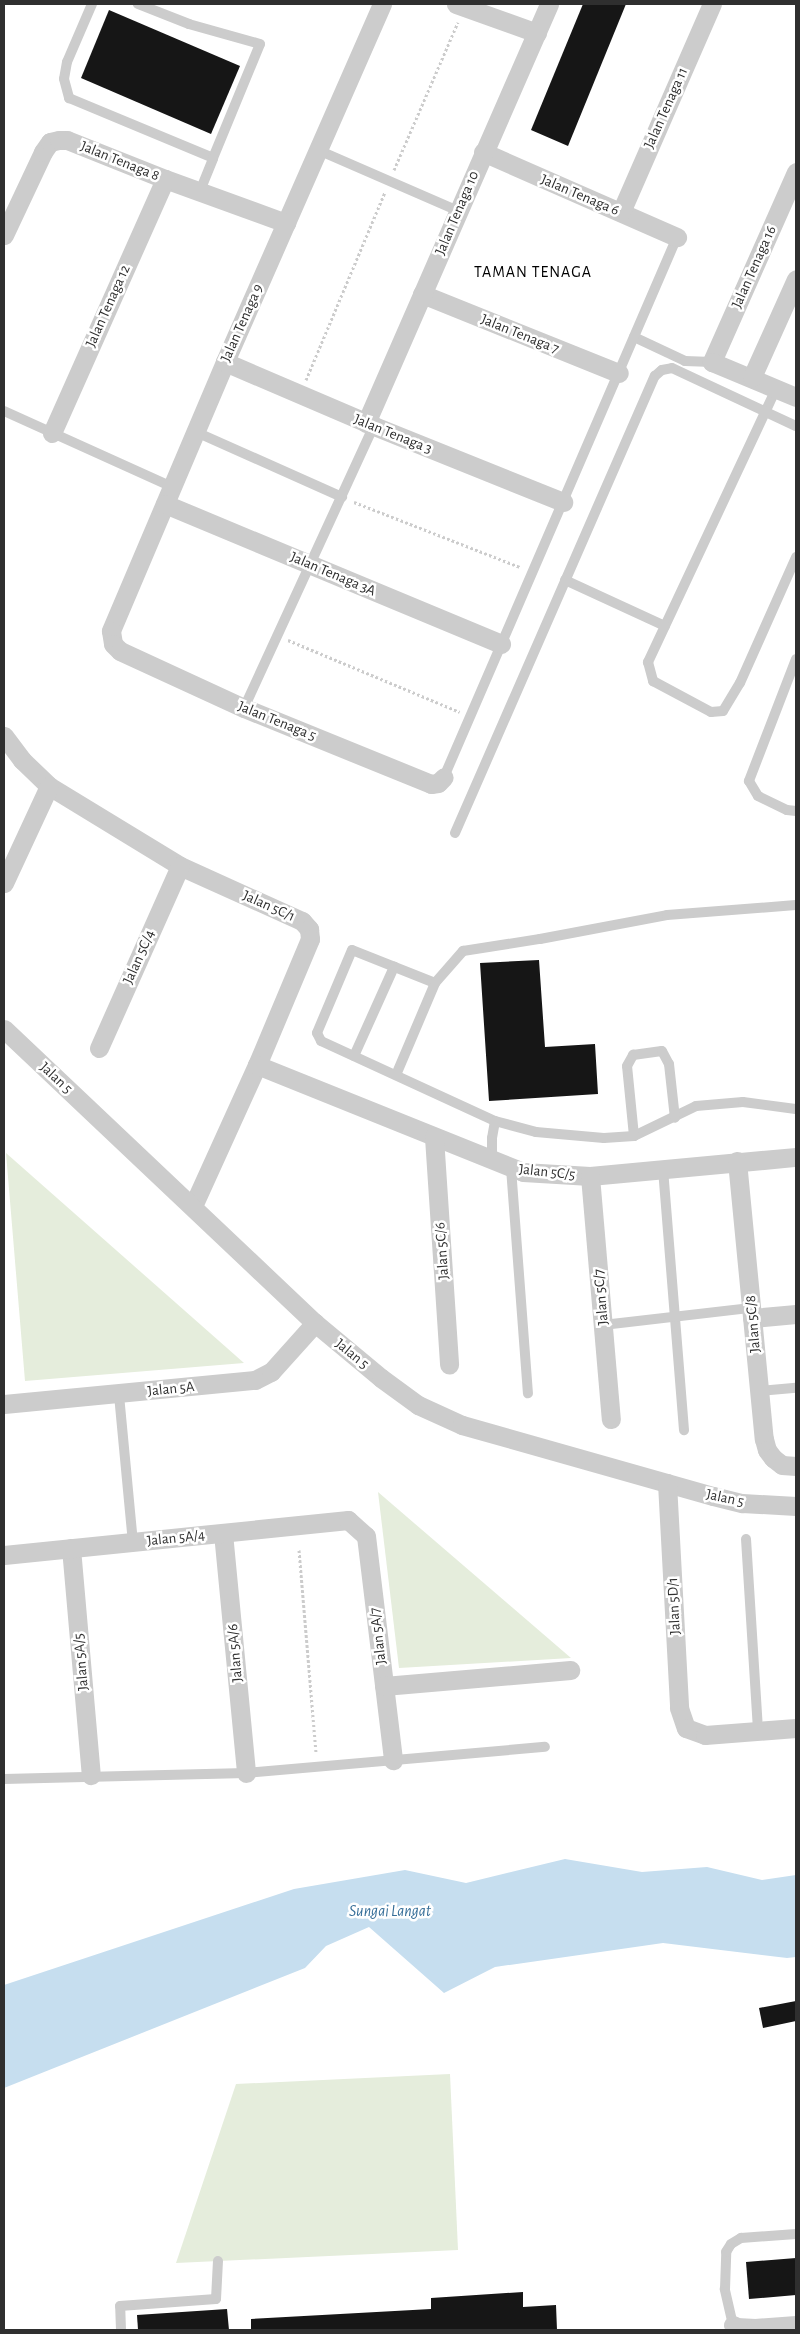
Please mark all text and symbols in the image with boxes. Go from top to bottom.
street label: Jalan Tenaga 11 [640,65,692,151]
street label: Jalan Tenaga 8 [78,137,162,185]
street label: Jalan Tenaga 10 [431,168,483,258]
street label: Jalan Tenaga 6 [538,170,622,220]
street label: Jalan Tenaga 16 [728,223,780,311]
street label: Jalan Tenaga 12 [82,262,134,350]
district label: TAMAN TENAGA [472,262,594,282]
street label: Jalan Tenaga 9 [217,281,267,365]
street label: Jalan Tenaga 7 [478,310,562,358]
street label: Jalan Tenaga 3 [351,410,435,458]
street label: Jalan Tenaga 3A [287,548,379,600]
street label: Jalan Tenaga 5 [235,697,319,745]
street label: Jalan 5C/1 [240,886,298,926]
street label: Jalan 5C/4 [119,927,159,987]
street label: Jalan 5 [36,1058,76,1098]
street label: Jalan 5C/5 [518,1160,576,1184]
street label: Jalan 5C/6 [431,1222,453,1280]
street label: Jalan 5C/7 [590,1268,612,1326]
street label: Jalan 5C/8 [742,1295,764,1353]
street label: Jalan 5 [331,1335,373,1373]
street label: Jalan 5A [147,1378,195,1400]
street label: Jalan 5 [704,1485,746,1511]
street label: Jalan 5A/4 [146,1526,206,1550]
street label: Jalan 5D/1 [664,1577,684,1635]
street label: Jalan 5A/7 [366,1606,390,1666]
street label: Jalan 5A/6 [223,1623,247,1683]
street label: Jalan 5A/5 [70,1633,92,1691]
water label: Sungai Langat [349,1901,431,1921]

